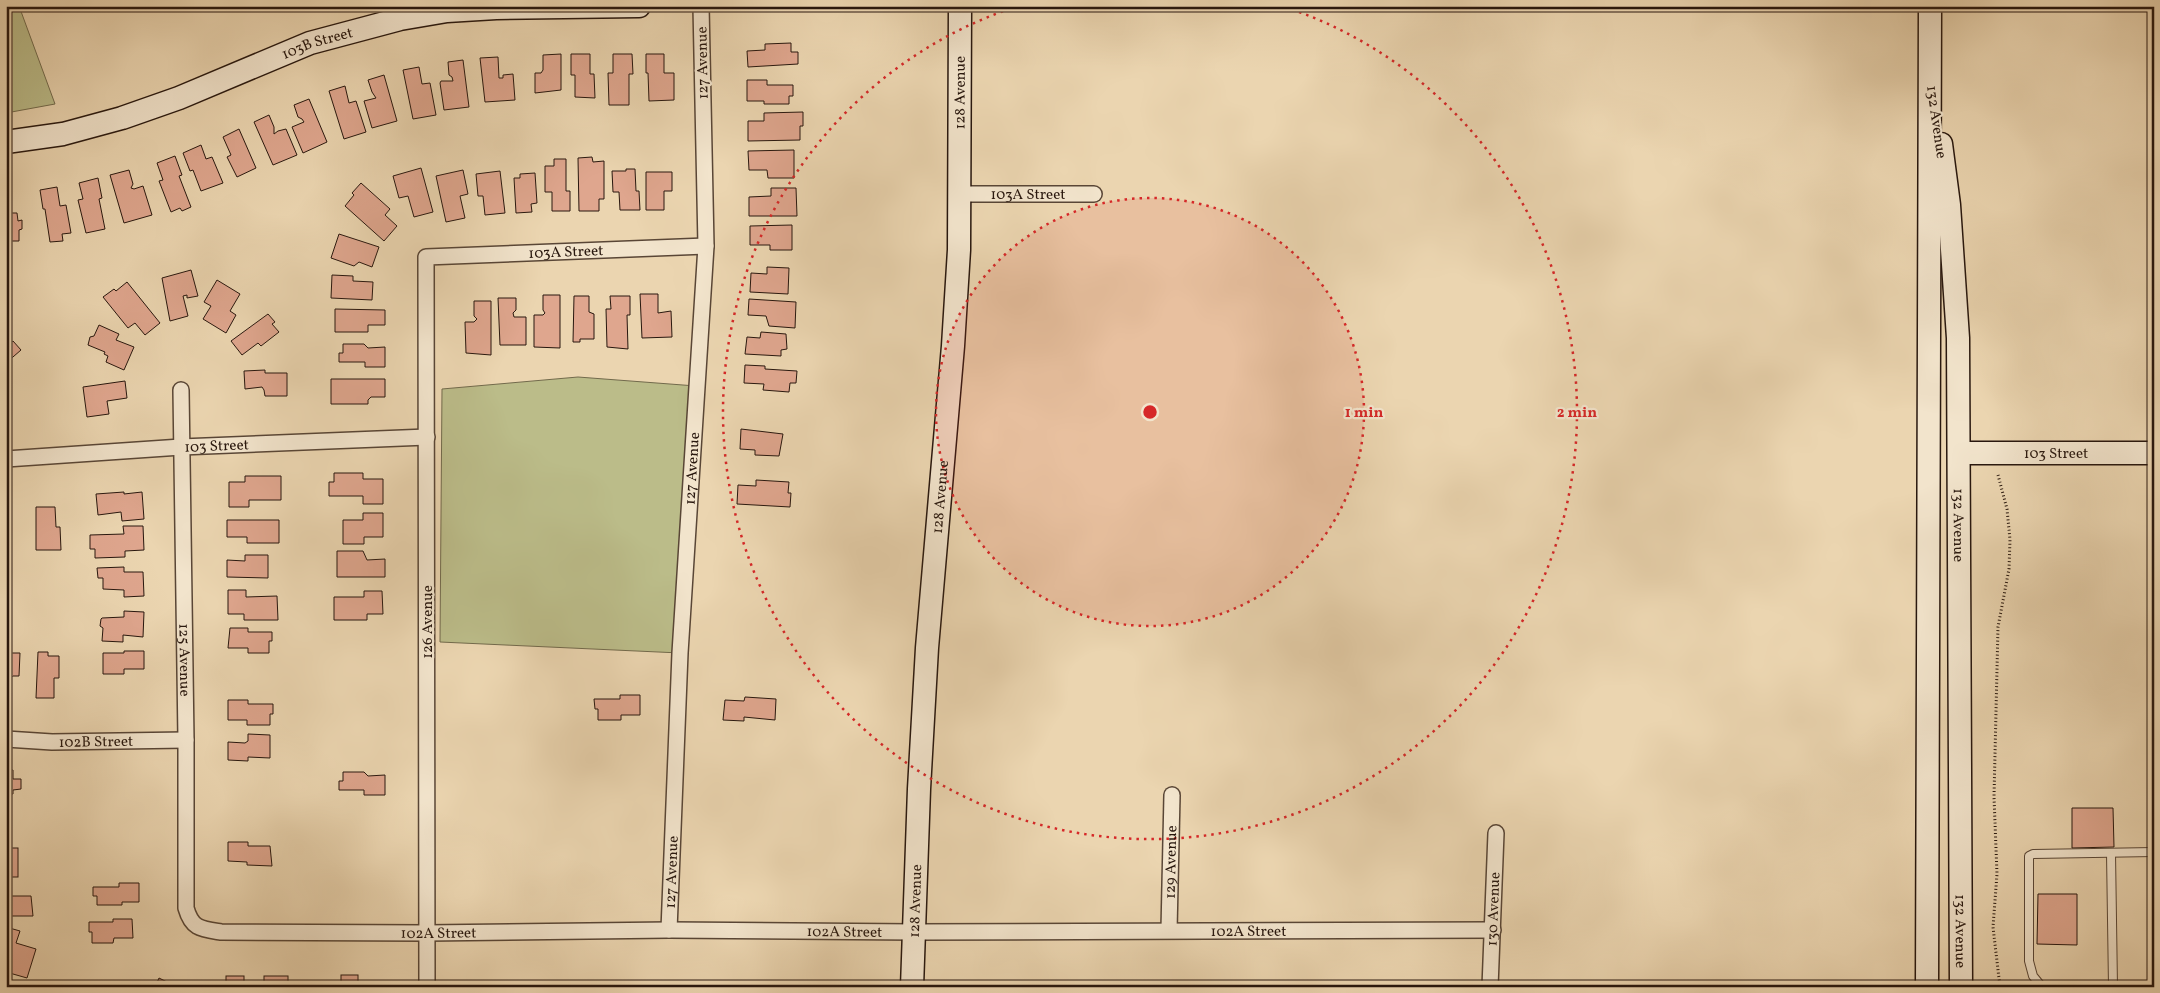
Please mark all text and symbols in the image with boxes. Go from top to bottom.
street label: 103B Street [279,23,355,66]
street label: 127 Avenue [692,26,715,100]
street label: 128 Avenue [950,56,972,130]
street label: 132 Avenue [1920,84,1951,160]
street label: 103A Street [990,185,1066,206]
street label: 103A Street [528,241,604,265]
centre of rings [1141,403,1159,421]
text: 1 min [1345,403,1383,424]
text: 2 min [1557,403,1597,424]
street label: 127 Avenue [680,432,706,506]
street label: 103 Street [184,435,249,459]
street label: 103 Street [2024,444,2088,465]
street label: 128 Avenue [928,459,955,535]
street label: 132 Avenue [1947,488,1968,562]
street label: 126 Avenue [418,585,439,659]
street label: 125 Avenue [172,623,194,697]
street label: 102B Street [58,732,133,754]
street label: 129 Avenue [1161,825,1183,899]
street label: 127 Avenue [661,835,685,909]
street label: 128 Avenue [905,864,928,938]
street label: 130 Avenue [1483,872,1506,947]
street label: 132 Avenue [1949,894,1970,968]
street label: 102A Street [806,922,882,944]
street label: 102A Street [1211,922,1286,943]
street label: 102A Street [401,923,477,945]

